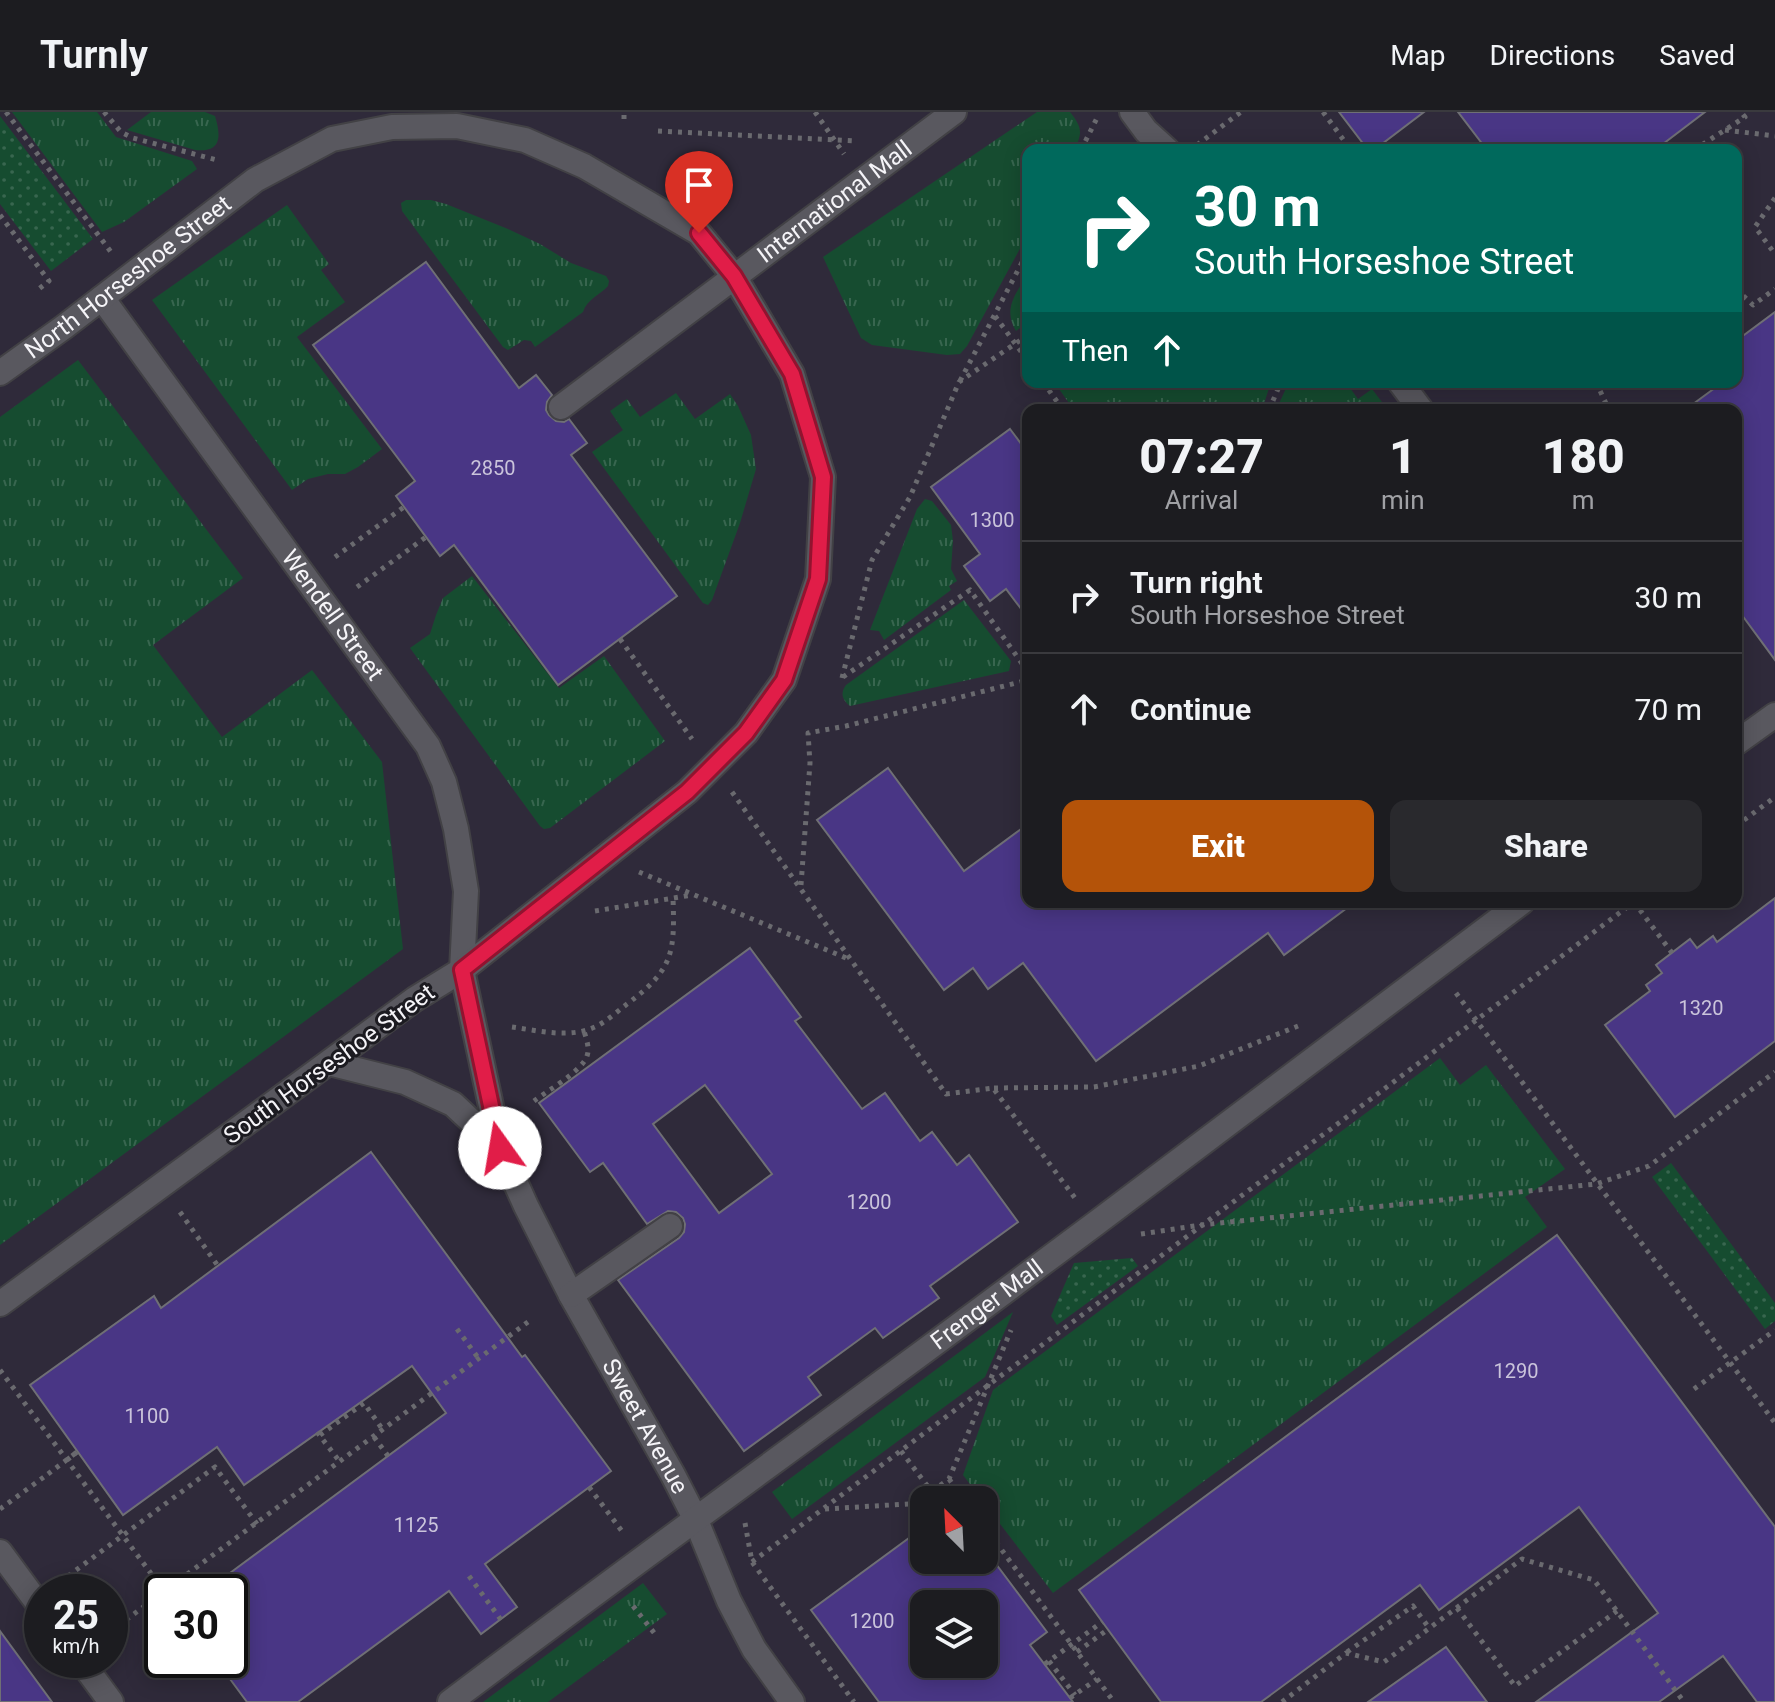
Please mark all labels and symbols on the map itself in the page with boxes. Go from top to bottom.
street label: International Mall [752,135,917,269]
pin [665,151,733,233]
street label: North Horseshoe Street [19,189,237,365]
house number: 2850 [471,456,515,480]
house number: 1300 [970,508,1014,532]
street label: Wendell Street [276,544,389,686]
street label: South Horseshoe Street [218,978,440,1150]
house number: 1320 [1679,996,1723,1020]
position arrow [458,1106,542,1190]
house number: 1200 [847,1190,891,1214]
street label: Frenger Mall [925,1254,1049,1356]
street label: Sweet Avenue [596,1354,694,1498]
house number: 1290 [1494,1359,1538,1383]
house number: 1100 [125,1404,169,1428]
north arrow [910,1486,998,1574]
house number: 1125 [394,1513,438,1537]
speed limit sign: 30 [144,1574,248,1678]
house number: 1200 [850,1609,894,1633]

